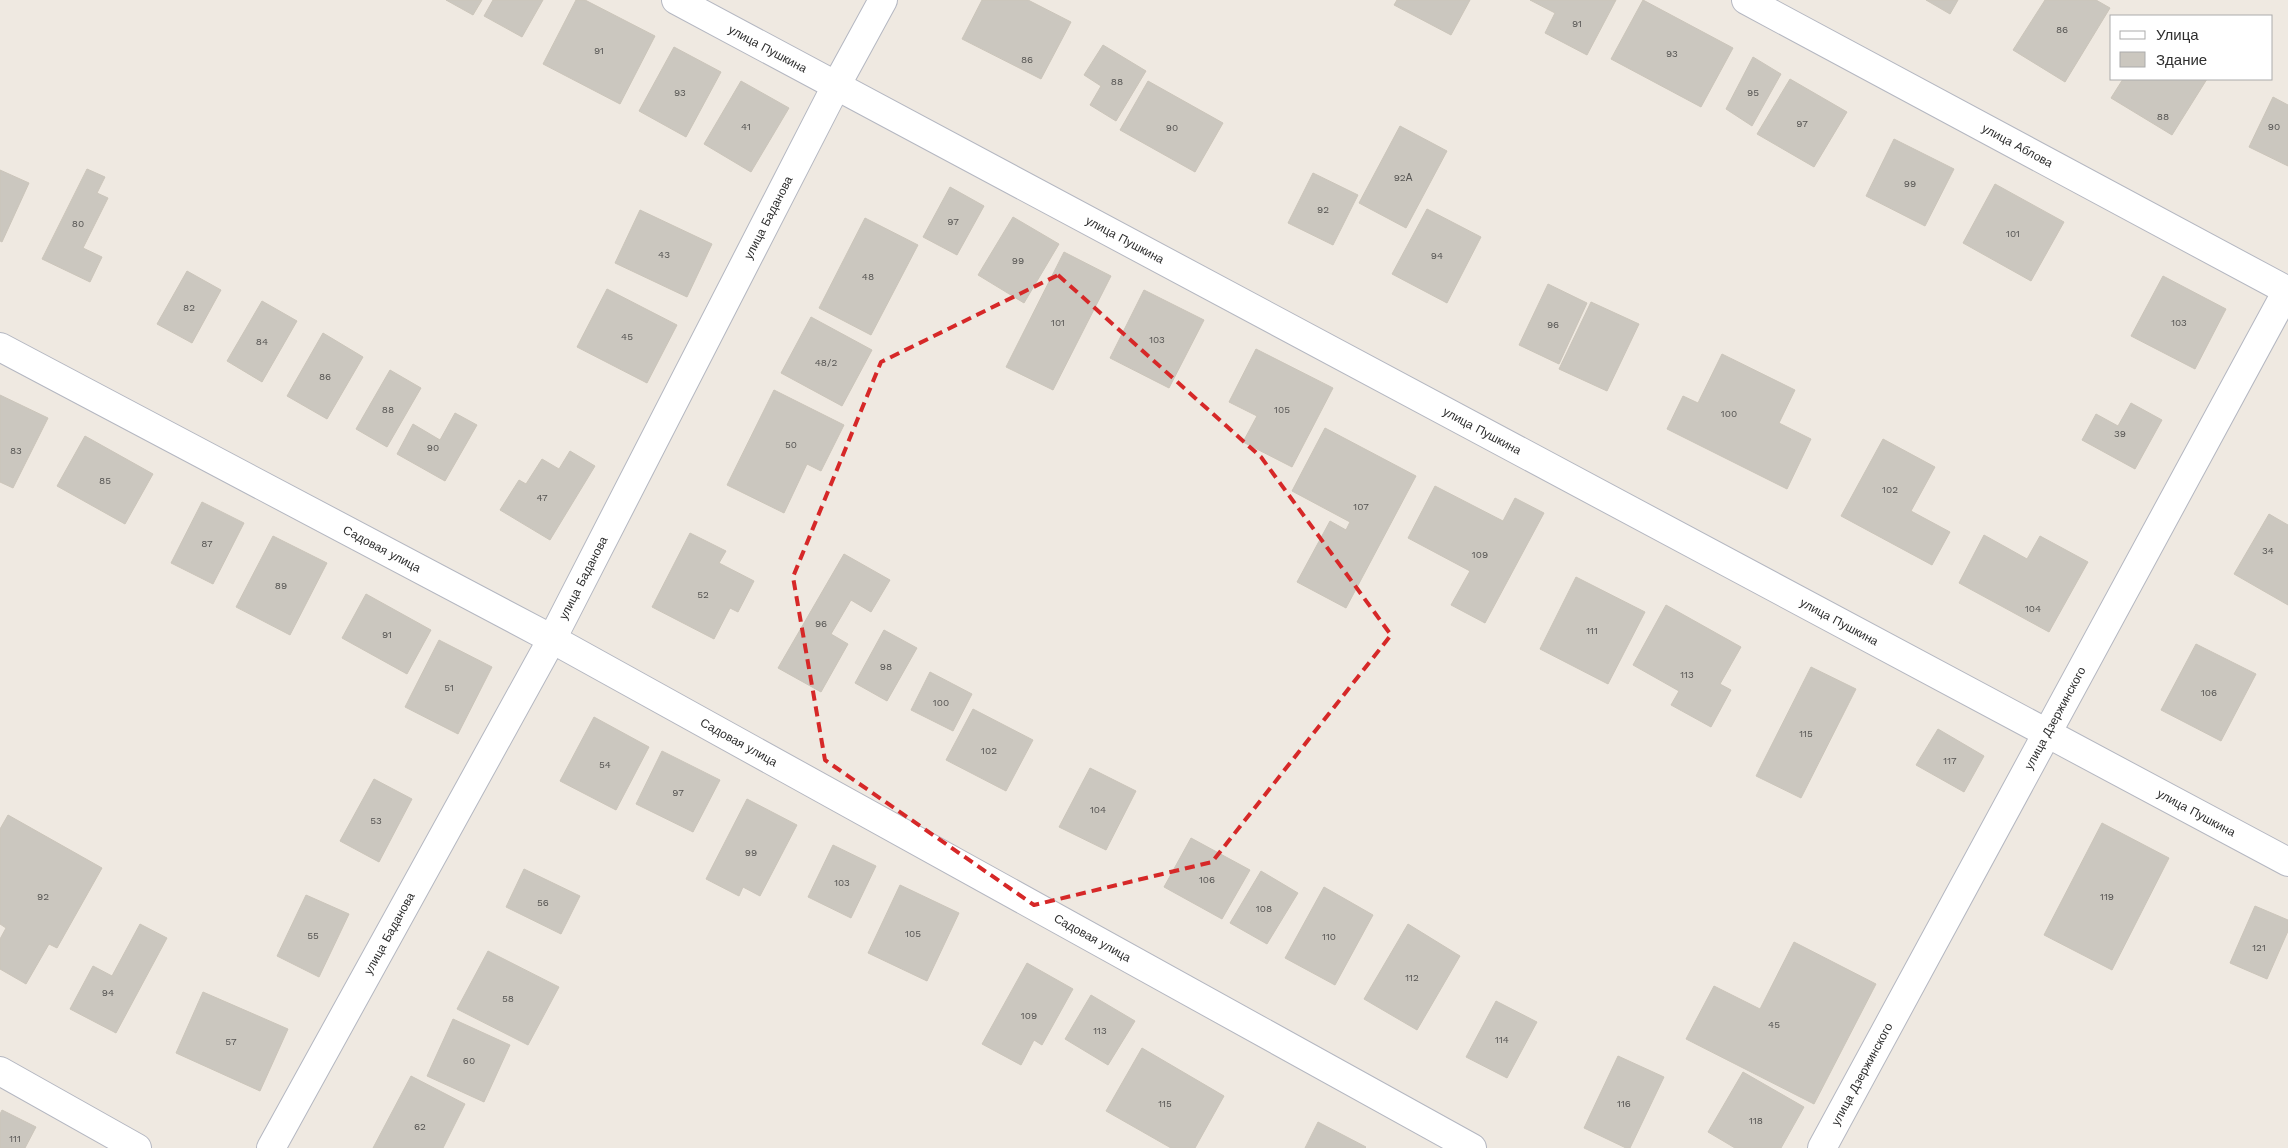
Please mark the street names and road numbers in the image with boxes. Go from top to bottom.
street label: улица Пушкина [726,22,810,76]
street label: улица Аблова [1980,121,2055,171]
street label: улица Баданова [741,173,796,262]
street label: улица Пушкина [1083,213,1167,267]
street label: улица Пушкина [1440,404,1524,458]
street label: Садовая улица [341,523,423,575]
street label: улица Баданова [556,534,611,622]
street label: улица Пушкина [1798,595,1881,649]
street label: улица Дзержинского [2022,664,2089,772]
street label: Садовая улица [698,715,780,769]
street label: улица Пушкина [2155,786,2238,840]
street label: улица Баданова [361,890,418,977]
street label: Садовая улица [1051,911,1134,965]
street label: улица Дзержинского [1829,1020,1896,1128]

